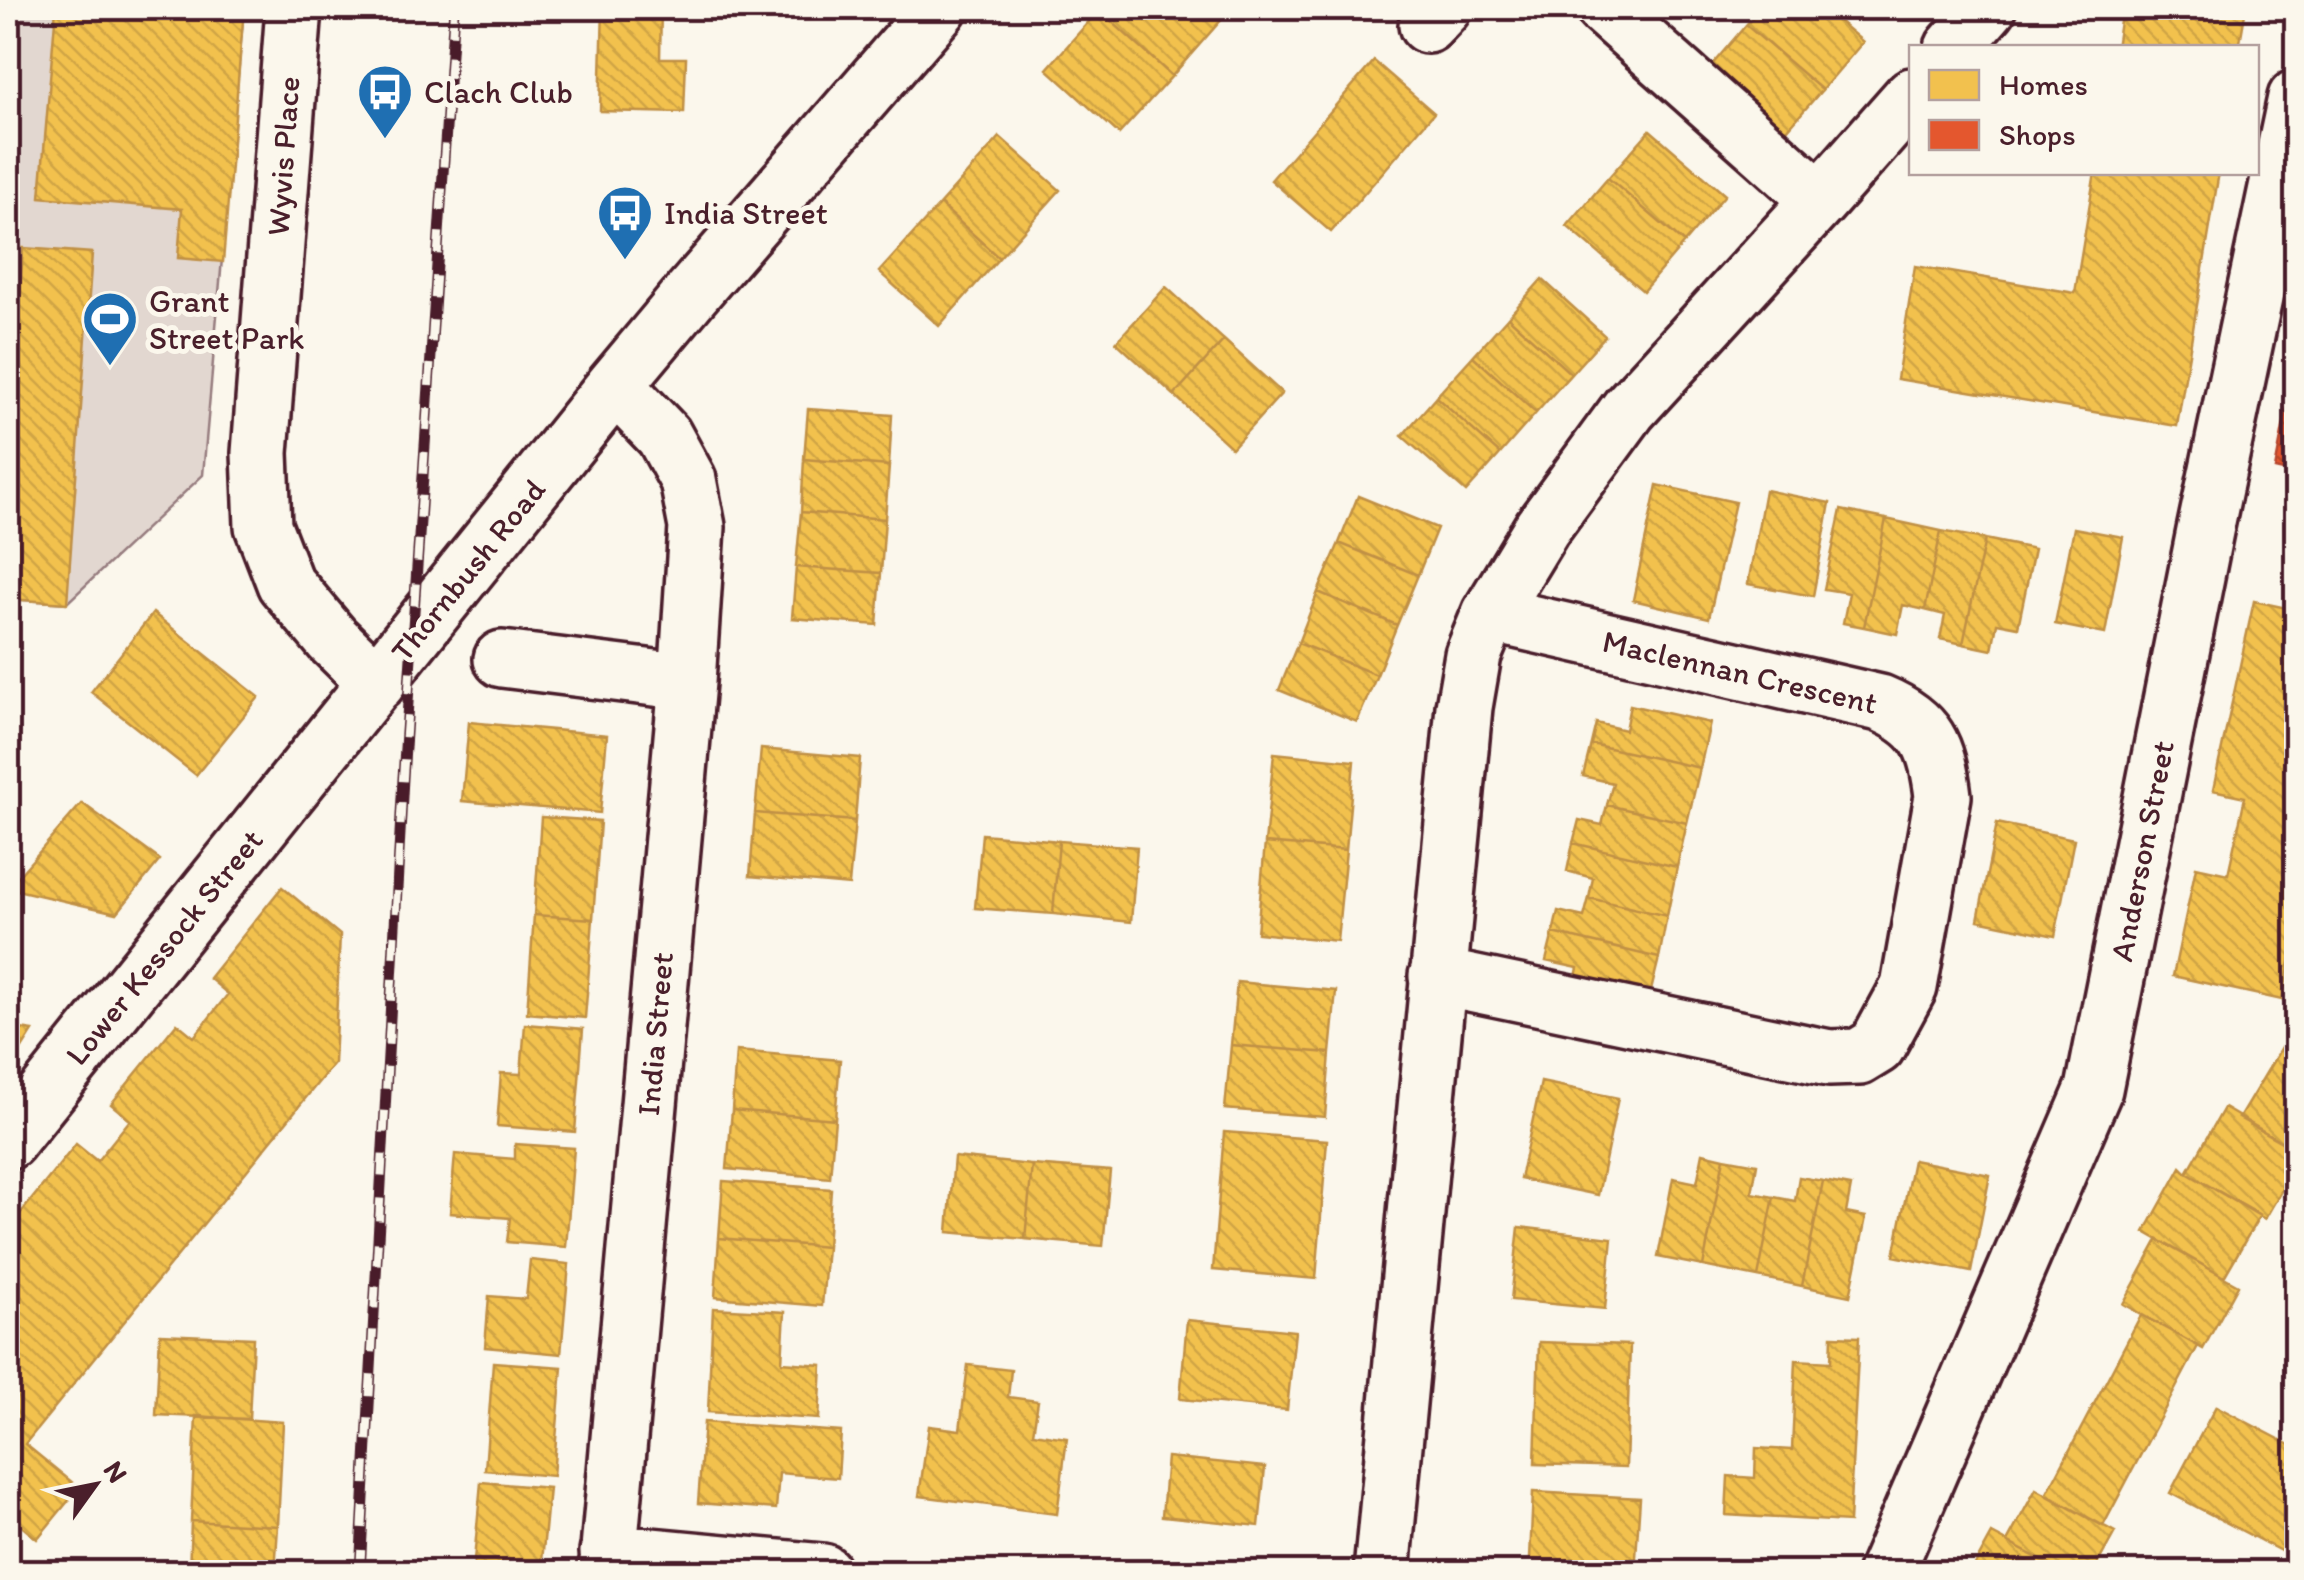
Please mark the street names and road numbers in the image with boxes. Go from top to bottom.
street label: Wyvis Place [258,75,308,237]
street label: Thornbush Road [383,471,554,669]
street label: Maclennan Crescent [1599,622,1881,722]
street label: Anderson Street [2102,738,2182,964]
street label: Lower Kessock Street [57,822,271,1072]
street label: India Street [629,951,681,1117]

